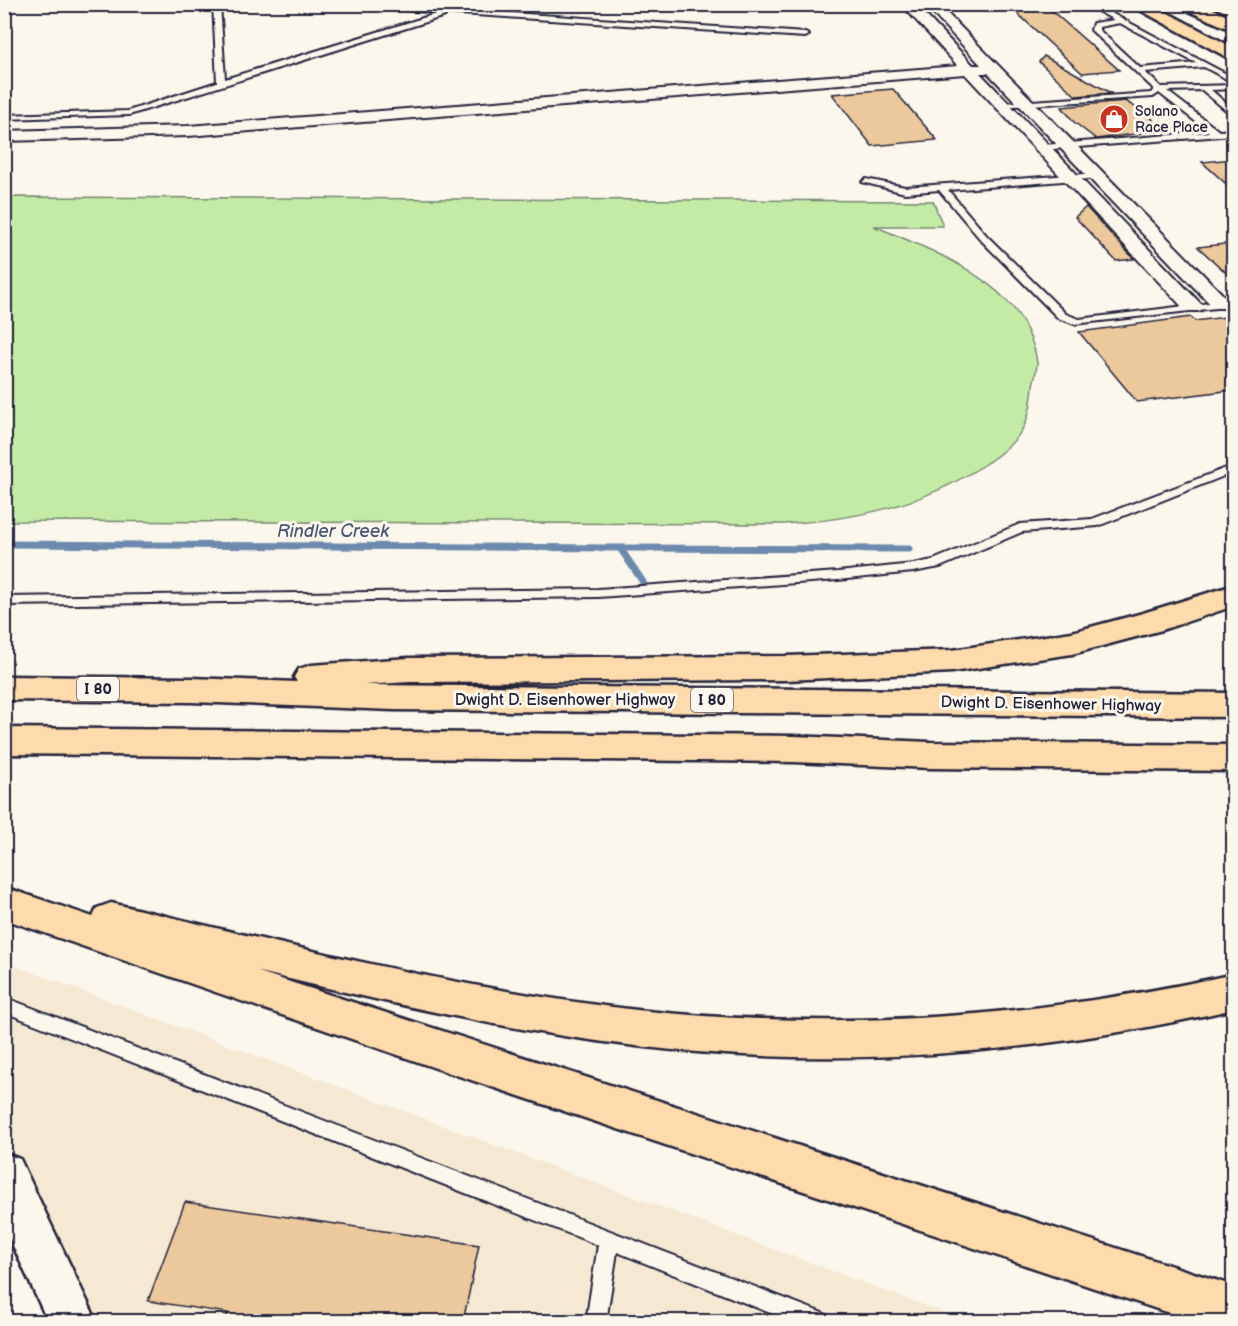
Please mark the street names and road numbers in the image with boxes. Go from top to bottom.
road number: I 80 [77,677,119,701]
road number: I 80 [691,688,733,712]
street label: Dwight D. Eisenhower Highway [455,691,676,710]
street label: Dwight D. Eisenhower Highway [940,693,1162,716]

